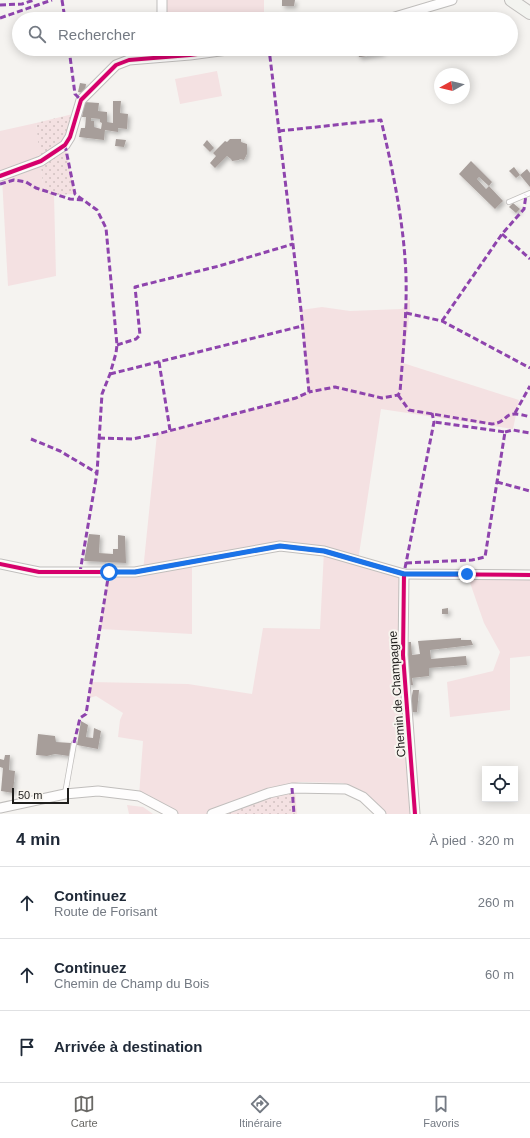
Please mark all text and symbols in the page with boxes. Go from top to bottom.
search box [12,12,518,56]
icon: search [26,23,48,45]
text: Rechercher [58,26,136,43]
north arrow [434,68,470,104]
route start [100,563,118,581]
route end [458,565,476,583]
street label: Chemin de Champagne [386,630,408,758]
map controls [482,766,518,802]
button: locate [482,766,518,802]
scale bar [12,786,69,805]
text: 50 m [18,789,42,801]
text: 4 min [16,830,60,849]
text: À pied · 320 m [429,833,514,848]
text: Continuez [54,887,127,904]
icon: ahead [16,892,38,914]
text: 260 m [478,895,514,910]
text: Route de Forisant [54,904,157,919]
text: Continuez [54,959,127,976]
icon: ahead [16,964,38,986]
text: 60 m [485,967,514,982]
text: Chemin de Champ du Bois [54,976,209,991]
icon: arrive [16,1036,38,1058]
text: Arrivée à destination [54,1038,202,1055]
tab: Carte [71,1093,98,1129]
tab: Itinéraire [239,1093,282,1129]
tab: Favoris [423,1093,459,1129]

